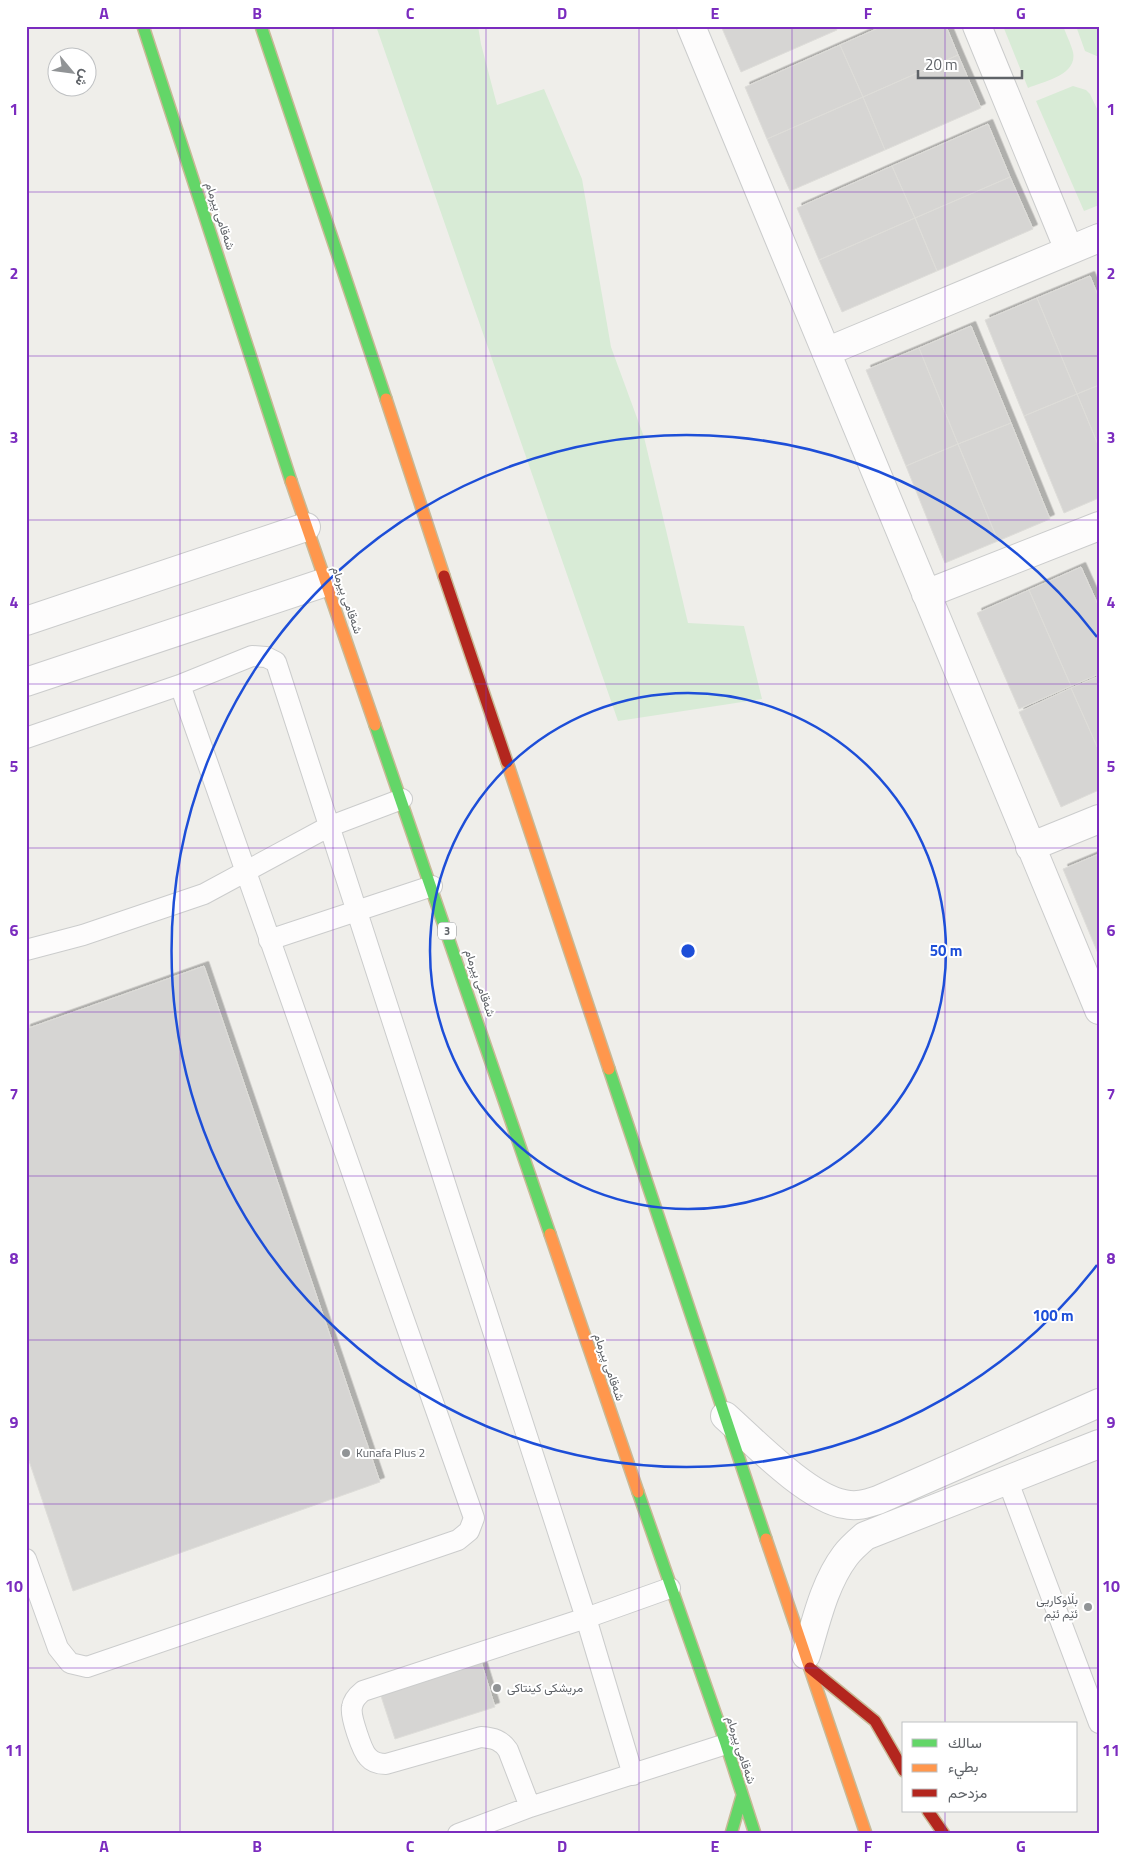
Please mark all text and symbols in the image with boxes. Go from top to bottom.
text: A [99,1,109,25]
text: B [252,1,262,25]
text: C [406,1,415,25]
text: D [557,1,567,25]
text: E [711,1,720,25]
text: F [864,1,873,25]
text: G [1016,1,1026,25]
north arrow [48,48,98,98]
scale bar [918,48,1021,80]
text: 20 m [925,53,958,76]
text: ش [70,66,97,91]
text: 1 [10,97,18,121]
text: 1 [1107,97,1115,121]
street label: شەقامی پیرمام [201,179,240,252]
text: 2 [10,261,18,285]
text: 2 [1107,261,1115,285]
text: 3 [10,425,18,449]
text: 3 [1107,425,1115,449]
street label: شەقامی پیرمام [327,563,368,636]
text: 4 [10,590,19,614]
text: 4 [1107,590,1116,614]
text: 5 [10,754,19,778]
text: 5 [1107,754,1116,778]
text: 6 [10,918,19,942]
text: 6 [1107,918,1116,942]
road number: 3 [438,922,456,939]
text: 50 m [930,939,962,962]
centre of rings [679,942,697,960]
street label: شەقامی پیرمام [460,946,501,1019]
text: 7 [10,1082,18,1106]
text: 7 [1107,1082,1115,1106]
text: 8 [10,1246,19,1270]
text: 8 [1107,1246,1116,1270]
text: 100 m [1032,1304,1074,1327]
street label: شەقامی پیرمام [589,1330,630,1403]
text: 9 [10,1410,19,1434]
text: 9 [1107,1410,1116,1434]
place label: Kunafa Plus 2 [356,1443,425,1462]
marker: Kunafa Plus 2 [340,1447,352,1459]
text: 10 [5,1574,23,1598]
text: 10 [1102,1574,1120,1598]
place label: بڵاوکاریی ئێم ئێم [1036,1590,1078,1623]
marker: بڵاوکاریی ئێم ئێم [1082,1601,1094,1613]
place label: مریشکی کینتاکی [507,1678,583,1697]
marker: مریشکی کینتاکی [491,1682,503,1694]
street label: شەقامی پیرمام [722,1713,761,1786]
legend [902,1722,1078,1812]
text: سالك [948,1731,982,1754]
text: 11 [5,1738,23,1762]
text: 11 [1102,1738,1120,1762]
text: بطيء [948,1755,978,1780]
text: مزدحم [948,1781,987,1804]
text: A [99,1834,109,1858]
text: B [252,1834,262,1858]
text: C [406,1834,415,1858]
text: D [557,1834,567,1858]
text: E [711,1834,720,1858]
text: F [864,1834,873,1858]
text: G [1016,1834,1026,1858]

